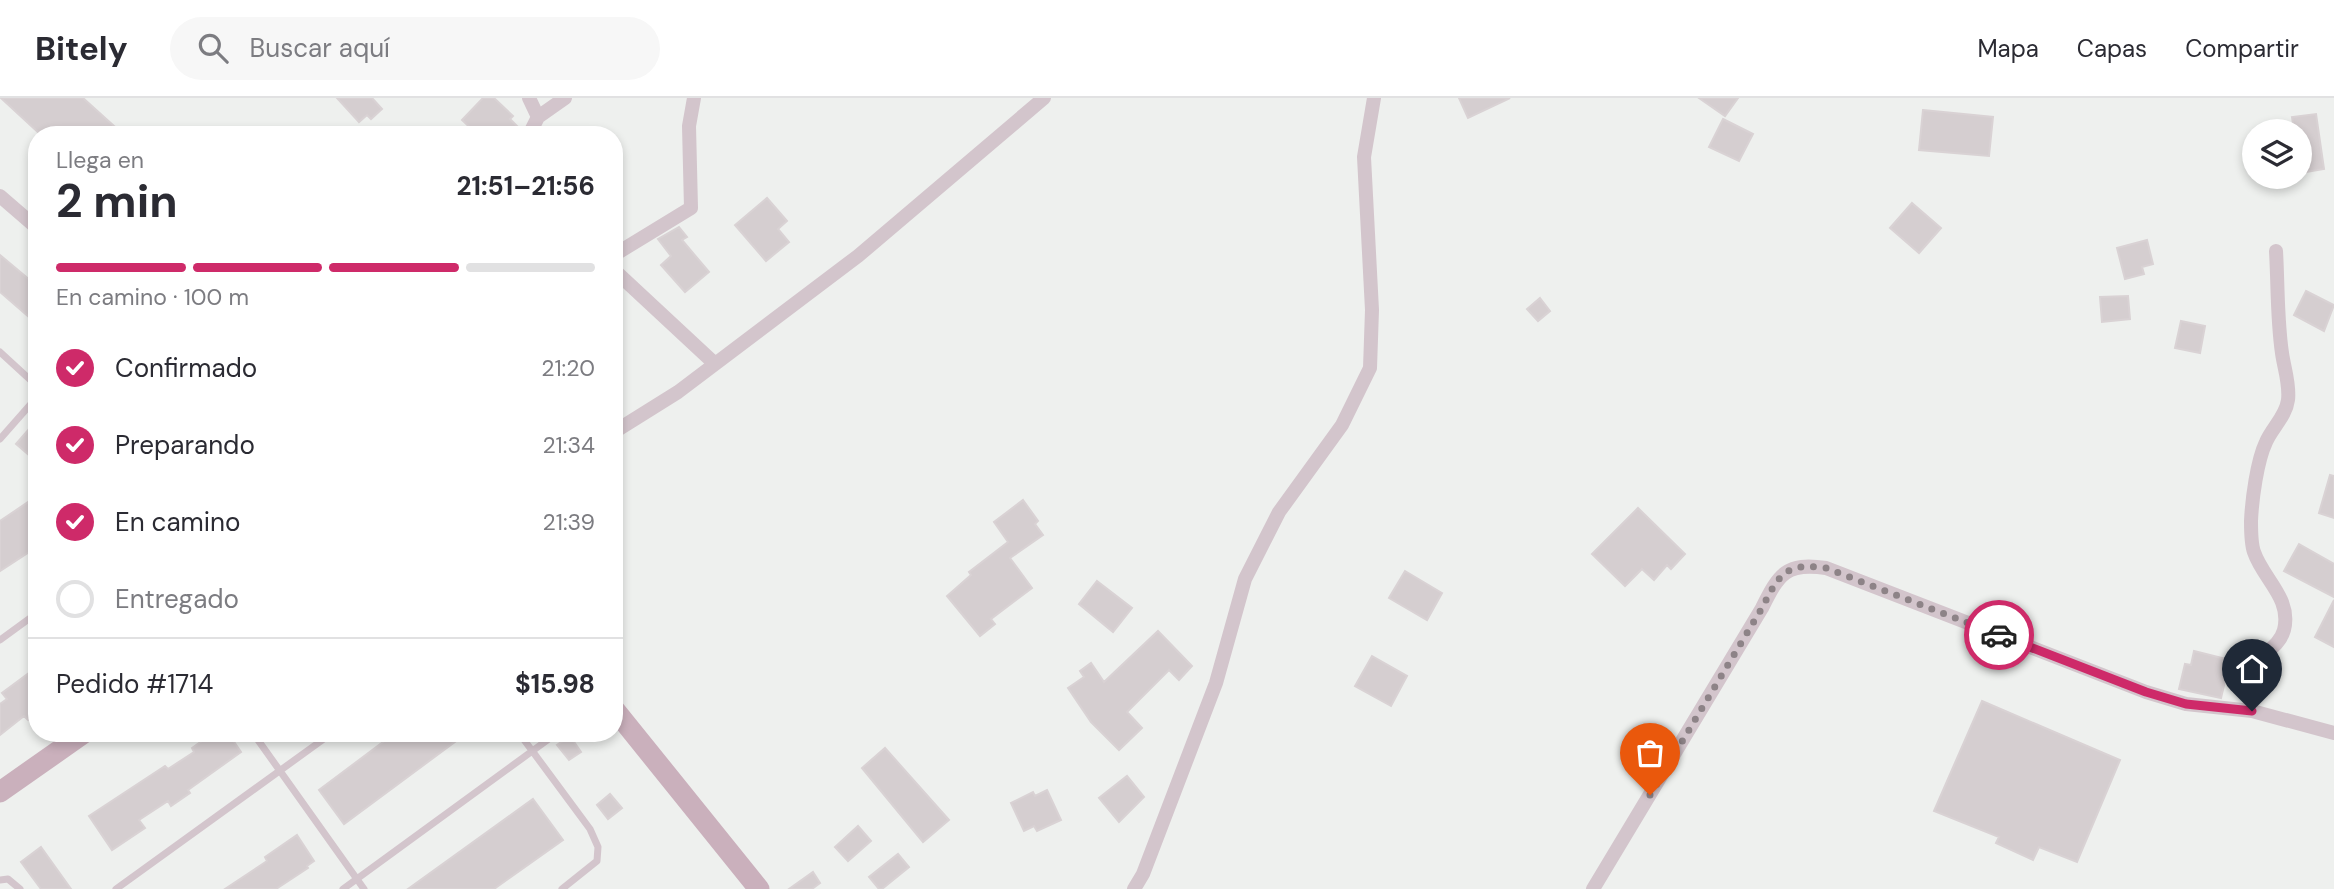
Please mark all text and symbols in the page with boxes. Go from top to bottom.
search box [170,17,660,80]
text: Bitely [35,27,128,70]
icon: search [194,29,232,67]
text: Buscar aquí [250,31,390,65]
text: Mapa [1977,33,2039,64]
text: Capas [2077,33,2147,64]
text: Compartir [2185,33,2299,64]
map controls [2242,119,2312,189]
button: layers [2242,119,2312,189]
text: Llega en [56,145,144,175]
text: 21:51–21:56 [456,169,595,203]
text: 2 min [56,171,178,231]
text: En camino · 100 m [56,282,249,312]
icon: check [56,349,94,387]
text: Confirmado [115,351,257,385]
text: 21:20 [541,353,595,383]
icon: check [56,426,94,464]
text: Preparando [115,428,255,462]
text: 21:34 [542,430,595,460]
icon: check [56,503,94,541]
text: En camino [115,505,240,539]
text: 21:39 [543,507,595,537]
text: Entregado [115,582,239,616]
courier [1964,600,2034,670]
icon: car [1980,616,2018,654]
pin [2222,639,2282,711]
icon: home [2233,650,2271,688]
text: Pedido #1714 [56,667,213,701]
text: $15.98 [515,667,595,701]
pin [1620,723,1680,795]
icon: bag [1631,734,1669,772]

